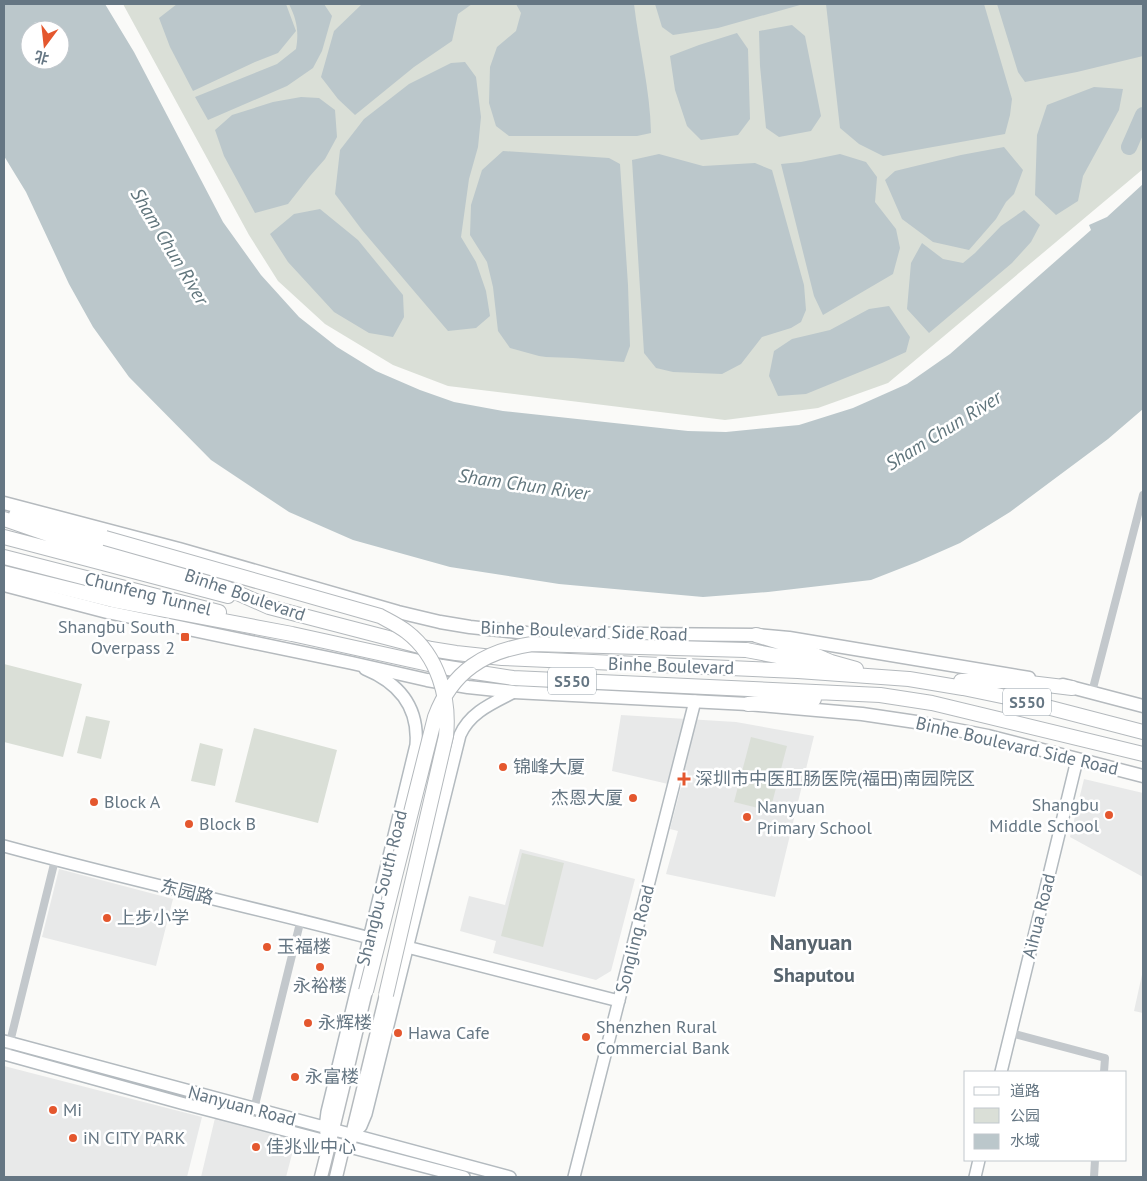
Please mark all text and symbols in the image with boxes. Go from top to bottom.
north arrow [20,20,70,70]
text: 北 [33,47,51,68]
water label: Sham Chun River [126,183,215,310]
water label: Sham Chun River [881,384,1007,475]
water label: Sham Chun River [457,463,593,505]
street label: Binhe Boulevard [182,563,309,626]
street label: Chunfeng Tunnel [82,567,215,621]
place label: Shangbu South Overpass 2 [58,615,175,659]
street label: Binhe Boulevard Side Road [480,615,688,646]
marker: Shangbu South Overpass 2 [179,631,191,643]
street label: Binhe Boulevard [608,652,735,679]
road number: S550 [548,668,596,694]
road number: S550 [1003,689,1051,716]
street label: Binhe Boulevard Side Road [914,711,1121,780]
place label: 锦峰大厦 [513,755,585,778]
marker: 锦峰大厦 [497,761,509,773]
place label: 深圳市中医肛肠医院(福田)南园院区 [695,767,975,790]
marker: 深圳市中医肛肠医院(福田)南园院区 [677,772,691,786]
place label: 杰恩大厦 [551,786,623,809]
place label: Block A [104,790,161,813]
marker: 杰恩大厦 [627,792,639,804]
place label: Shangbu Middle School [989,793,1100,837]
place label: Nanyuan Primary School [757,795,872,839]
marker: Block A [88,796,100,808]
street label: Shangbu South Road [351,808,412,968]
marker: Shangbu Middle School [1103,809,1115,821]
marker: Nanyuan Primary School [741,811,753,823]
place label: Block B [199,812,256,835]
marker: Block B [183,818,195,830]
street label: Aihua Road [1017,871,1060,961]
street label: 东园路 [158,874,216,909]
street label: Songling Road [610,882,659,996]
place label: 上步小学 [117,906,189,929]
marker: 上步小学 [101,912,113,924]
district label: Nanyuan [770,928,852,956]
place label: 玉福楼 [277,935,331,958]
marker: 玉福楼 [261,941,273,953]
marker: 永裕楼 [314,961,326,973]
district label: Shaputou [773,962,855,988]
place label: 永裕楼 [293,974,347,997]
place label: 永辉楼 [318,1011,372,1034]
place label: Shenzhen Rural Commercial Bank [596,1015,730,1059]
marker: 永辉楼 [302,1017,314,1029]
place label: Hawa Cafe [408,1021,490,1044]
marker: Hawa Cafe [392,1027,404,1039]
marker: Shenzhen Rural Commercial Bank [580,1031,592,1043]
place label: 永富楼 [305,1065,359,1088]
marker: 永富楼 [289,1071,301,1083]
legend [964,1071,1127,1161]
street label: Nanyuan Road [186,1080,299,1131]
text: 道路 [1010,1081,1040,1100]
place label: Mi [63,1098,82,1121]
marker: Mi [47,1104,59,1116]
text: 公园 [1010,1106,1040,1125]
place label: iN CITY PARK [83,1126,186,1149]
text: 水域 [1010,1131,1040,1150]
marker: iN CITY PARK [67,1132,79,1144]
place label: 佳兆业中心 [266,1135,356,1158]
marker: 佳兆业中心 [250,1141,262,1153]

